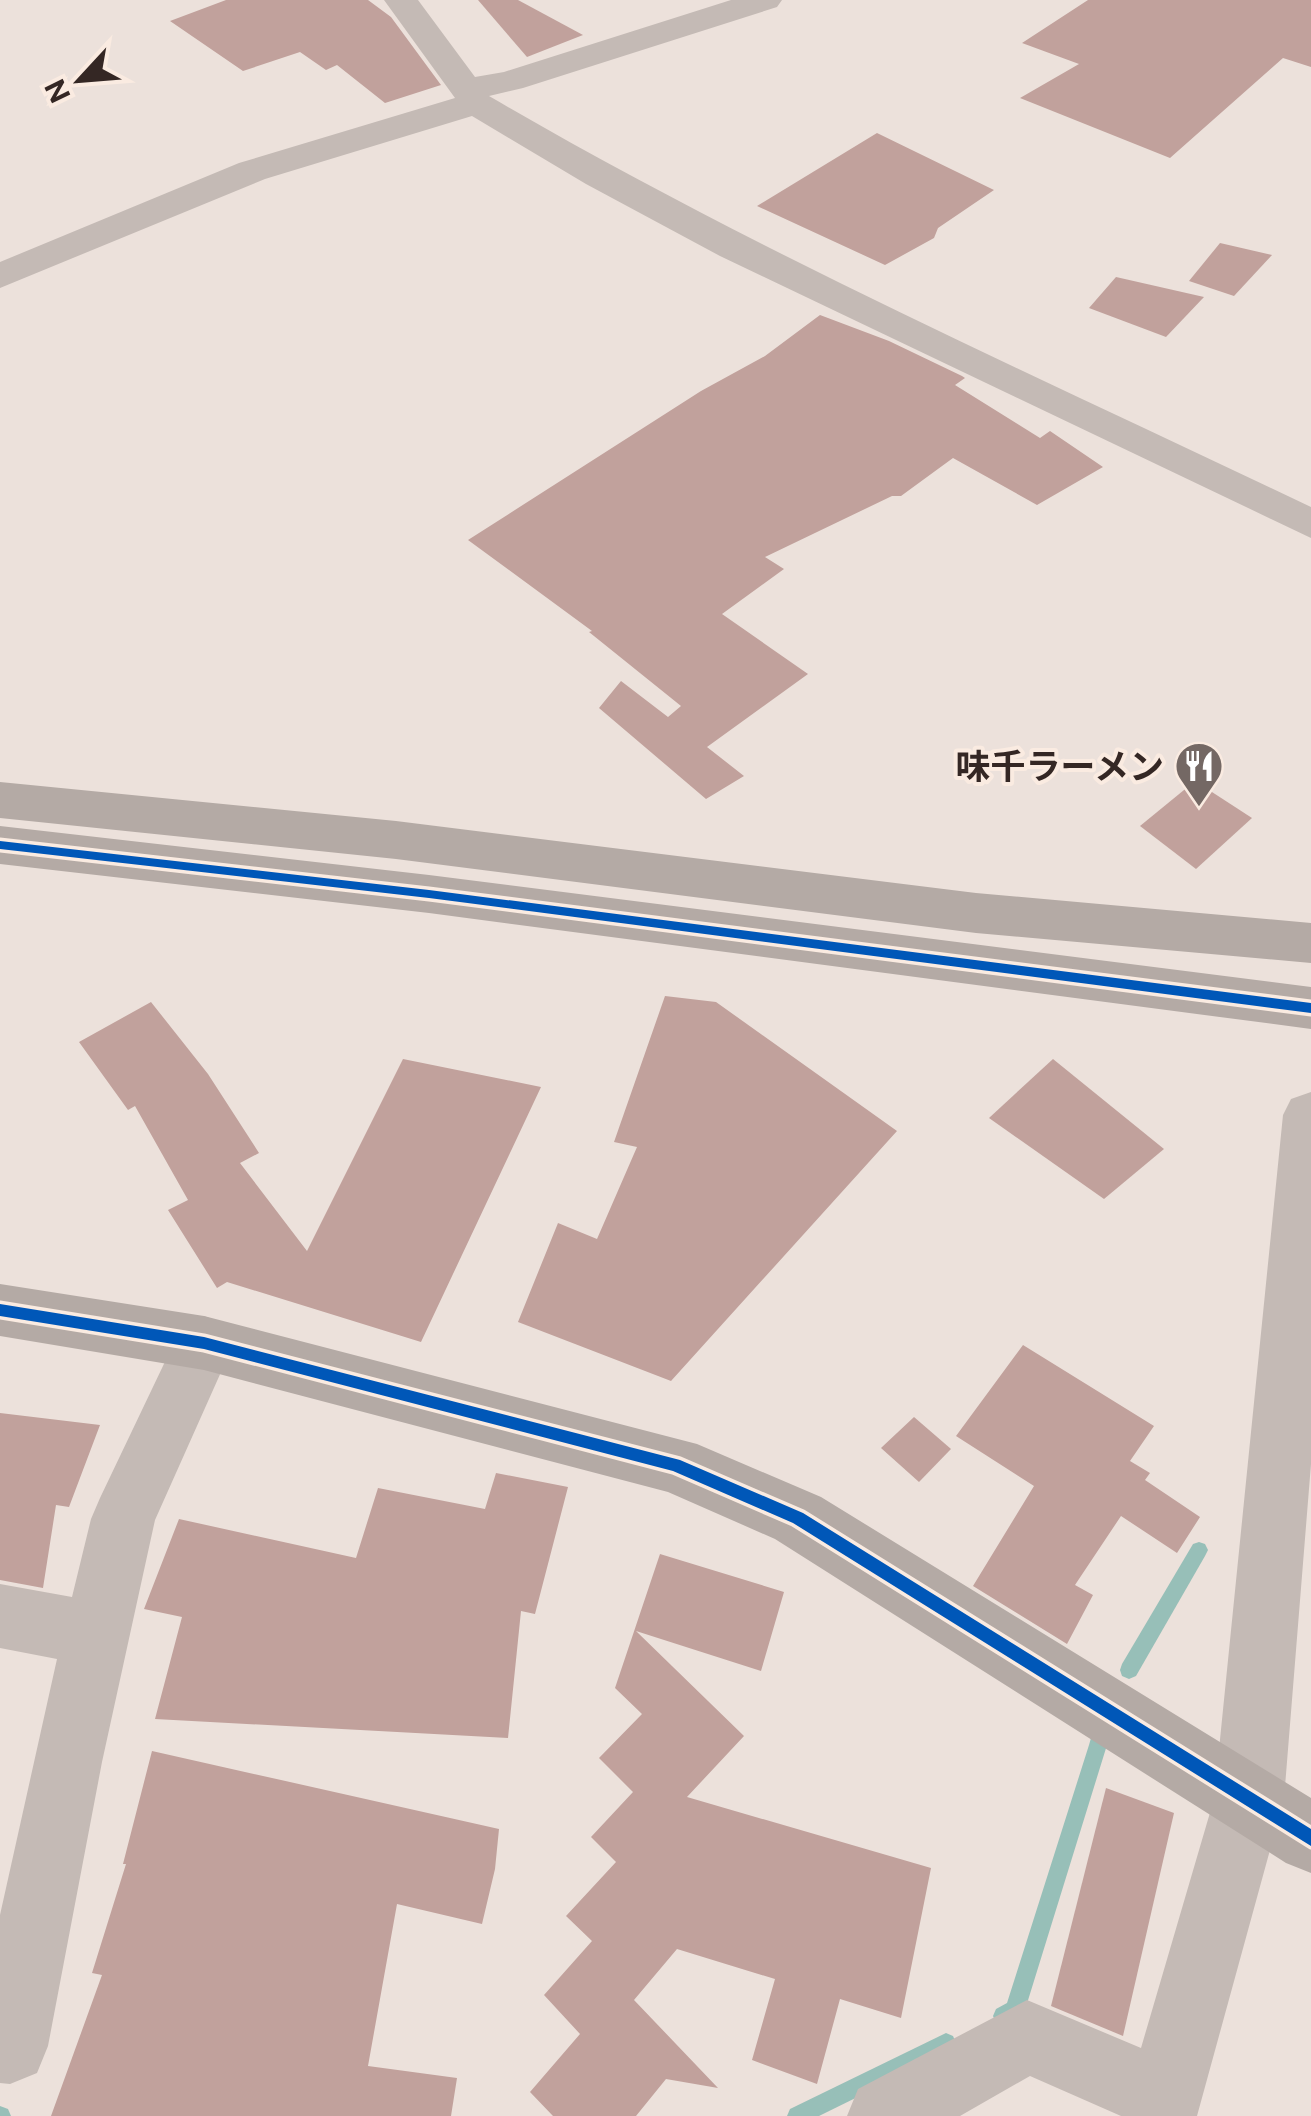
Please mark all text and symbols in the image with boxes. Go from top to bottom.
north arrow [30,30,130,130]
text: N [37,74,77,108]
restaurant icon: 味千ラーメン [1173,740,1225,808]
place label: 味千ラーメン [955,746,1164,787]

